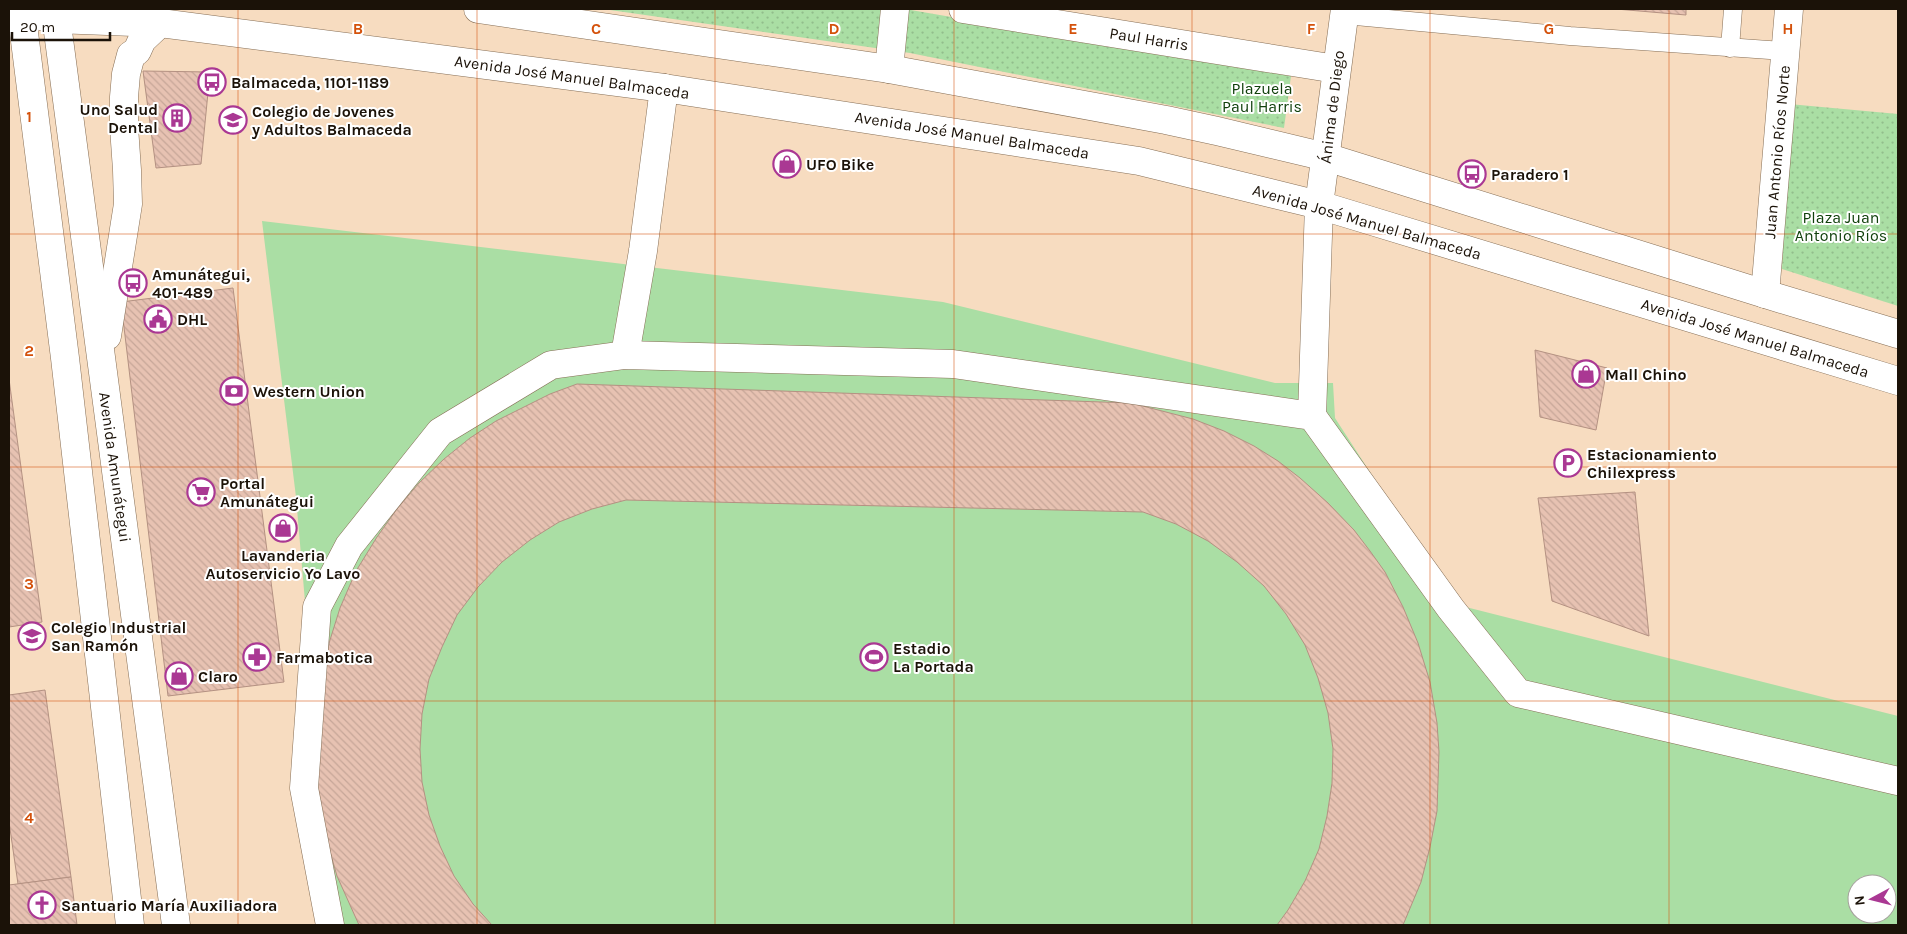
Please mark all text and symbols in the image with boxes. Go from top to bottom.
scale bar [12,10,110,42]
text: 20 m [20,18,55,36]
text: B [353,19,363,38]
text: C [591,19,601,38]
text: D [829,19,840,38]
text: E [1068,19,1078,38]
text: F [1307,19,1316,38]
text: G [1544,19,1554,38]
text: H [1782,19,1794,38]
street label: Paul Harris [1108,23,1190,55]
street label: Ánima de Diego [1316,49,1348,165]
street label: Avenida José Manuel Balmaceda [453,51,691,103]
street label: Juan Antonio Ríos Norte [1760,64,1794,240]
bus stop icon: Balmaceda, 1101-1189 [197,67,227,97]
place label: Balmaceda, 1101-1189 [231,73,389,92]
park label: Plazuela Paul Harris [1222,79,1302,116]
place label: Uno Salud Dental [80,100,158,137]
place label: Colegio de Jovenes y Adultos Balmaceda [252,102,412,139]
building icon: Uno Salud Dental [162,103,192,133]
school or university icon: Colegio de Jovenes y Adultos Balmaceda [218,105,248,135]
text: 1 [26,107,32,126]
street label: Avenida José Manuel Balmaceda [853,107,1091,163]
shop icon: UFO Bike [772,149,802,179]
place label: UFO Bike [806,155,874,174]
bus stop icon: Paradero 1 [1457,159,1487,189]
place label: Paradero 1 [1491,165,1569,184]
street label: Avenida José Manuel Balmaceda [1250,180,1484,264]
park label: Plaza Juan Antonio Ríos [1795,208,1887,245]
place label: Amunátegui, 401-489 [152,265,250,302]
bus stop icon: Amunátegui, 401-489 [118,268,148,298]
street label: Avenida José Manuel Balmaceda [1639,294,1871,382]
public building icon: DHL [143,304,173,334]
place label: DHL [177,310,207,329]
text: 2 [24,341,34,360]
shop icon: Mall Chino [1571,359,1601,389]
place label: Mall Chino [1605,365,1687,384]
bank icon: Western Union [219,376,249,406]
place label: Western Union [253,382,365,401]
street label: Avenida Amunátegui [95,391,135,543]
place label: Estacionamiento Chilexpress [1587,445,1717,482]
parking icon: Estacionamiento Chilexpress [1553,448,1583,478]
place label: Portal Amunátegui [220,474,314,511]
supermarket icon: Portal Amunátegui [186,477,216,507]
shop icon: Lavanderia Autoservicio Yo Lavo [268,513,298,543]
place label: Lavanderia Autoservicio Yo Lavo [206,546,360,583]
text: 3 [24,574,34,593]
place label: Colegio Industrial San Ramón [51,618,186,655]
school or university icon: Colegio Industrial San Ramón [17,621,47,651]
place label: Estadio La Portada [893,639,974,676]
pharmacy icon: Farmabotica [242,642,272,672]
sports icon: Estadio La Portada [859,642,889,672]
place label: Farmabotica [276,648,373,667]
shop icon: Claro [164,661,194,691]
place label: Claro [198,667,238,686]
text: 4 [24,808,34,827]
north arrow [1847,874,1897,924]
church icon: Santuario María Auxiliadora [27,890,57,920]
text: N [1851,895,1869,907]
place label: Santuario María Auxiliadora [61,896,277,915]

